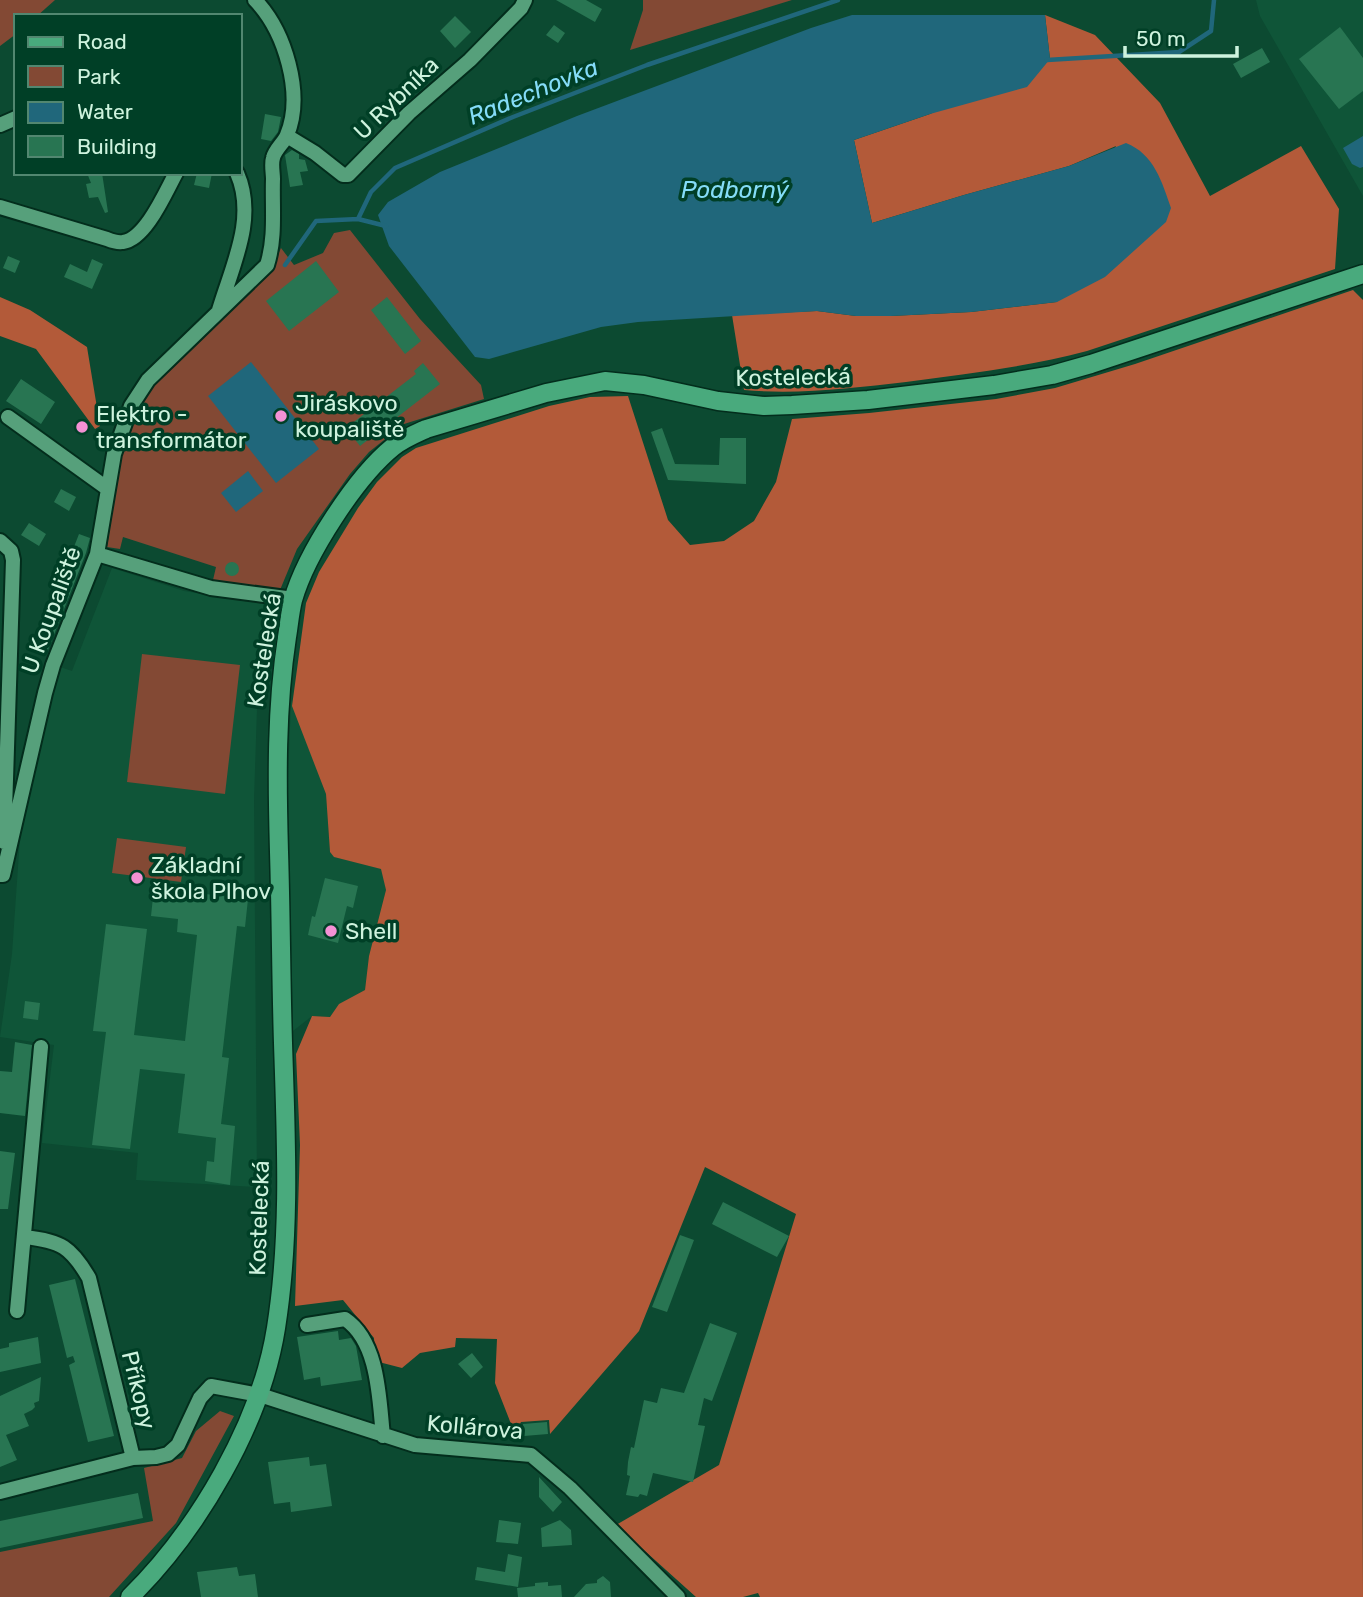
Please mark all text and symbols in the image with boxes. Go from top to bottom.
legend [14,14,242,175]
scale bar [1125,14,1237,58]
text: 50 m [1136,26,1186,51]
text: Road [77,29,127,54]
street label: U Rybníka [348,51,444,145]
water label: Radechovka [464,53,602,131]
text: Park [77,64,121,89]
text: Water [77,99,133,124]
text: Building [77,134,157,159]
water label: Podborný [681,176,790,204]
street label: Kostelecká [735,362,851,392]
place label: Jiráskovo koupaliště [295,389,405,443]
place label: Elektro - transformátor [96,400,247,454]
marker: Jiráskovo koupaliště [273,408,289,424]
marker: Elektro - transformátor [74,419,90,435]
street label: U Koupaliště [15,543,87,677]
street label: Kostelecká [241,591,287,709]
place label: Základní škola Plhov [151,851,271,905]
marker: Základní škola Plhov [129,870,145,886]
place label: Shell [345,917,397,945]
marker: Shell [323,923,339,939]
street label: Kostelecká [243,1160,275,1276]
street label: Příkopy [116,1348,162,1432]
street label: Kollárova [426,1409,524,1445]

